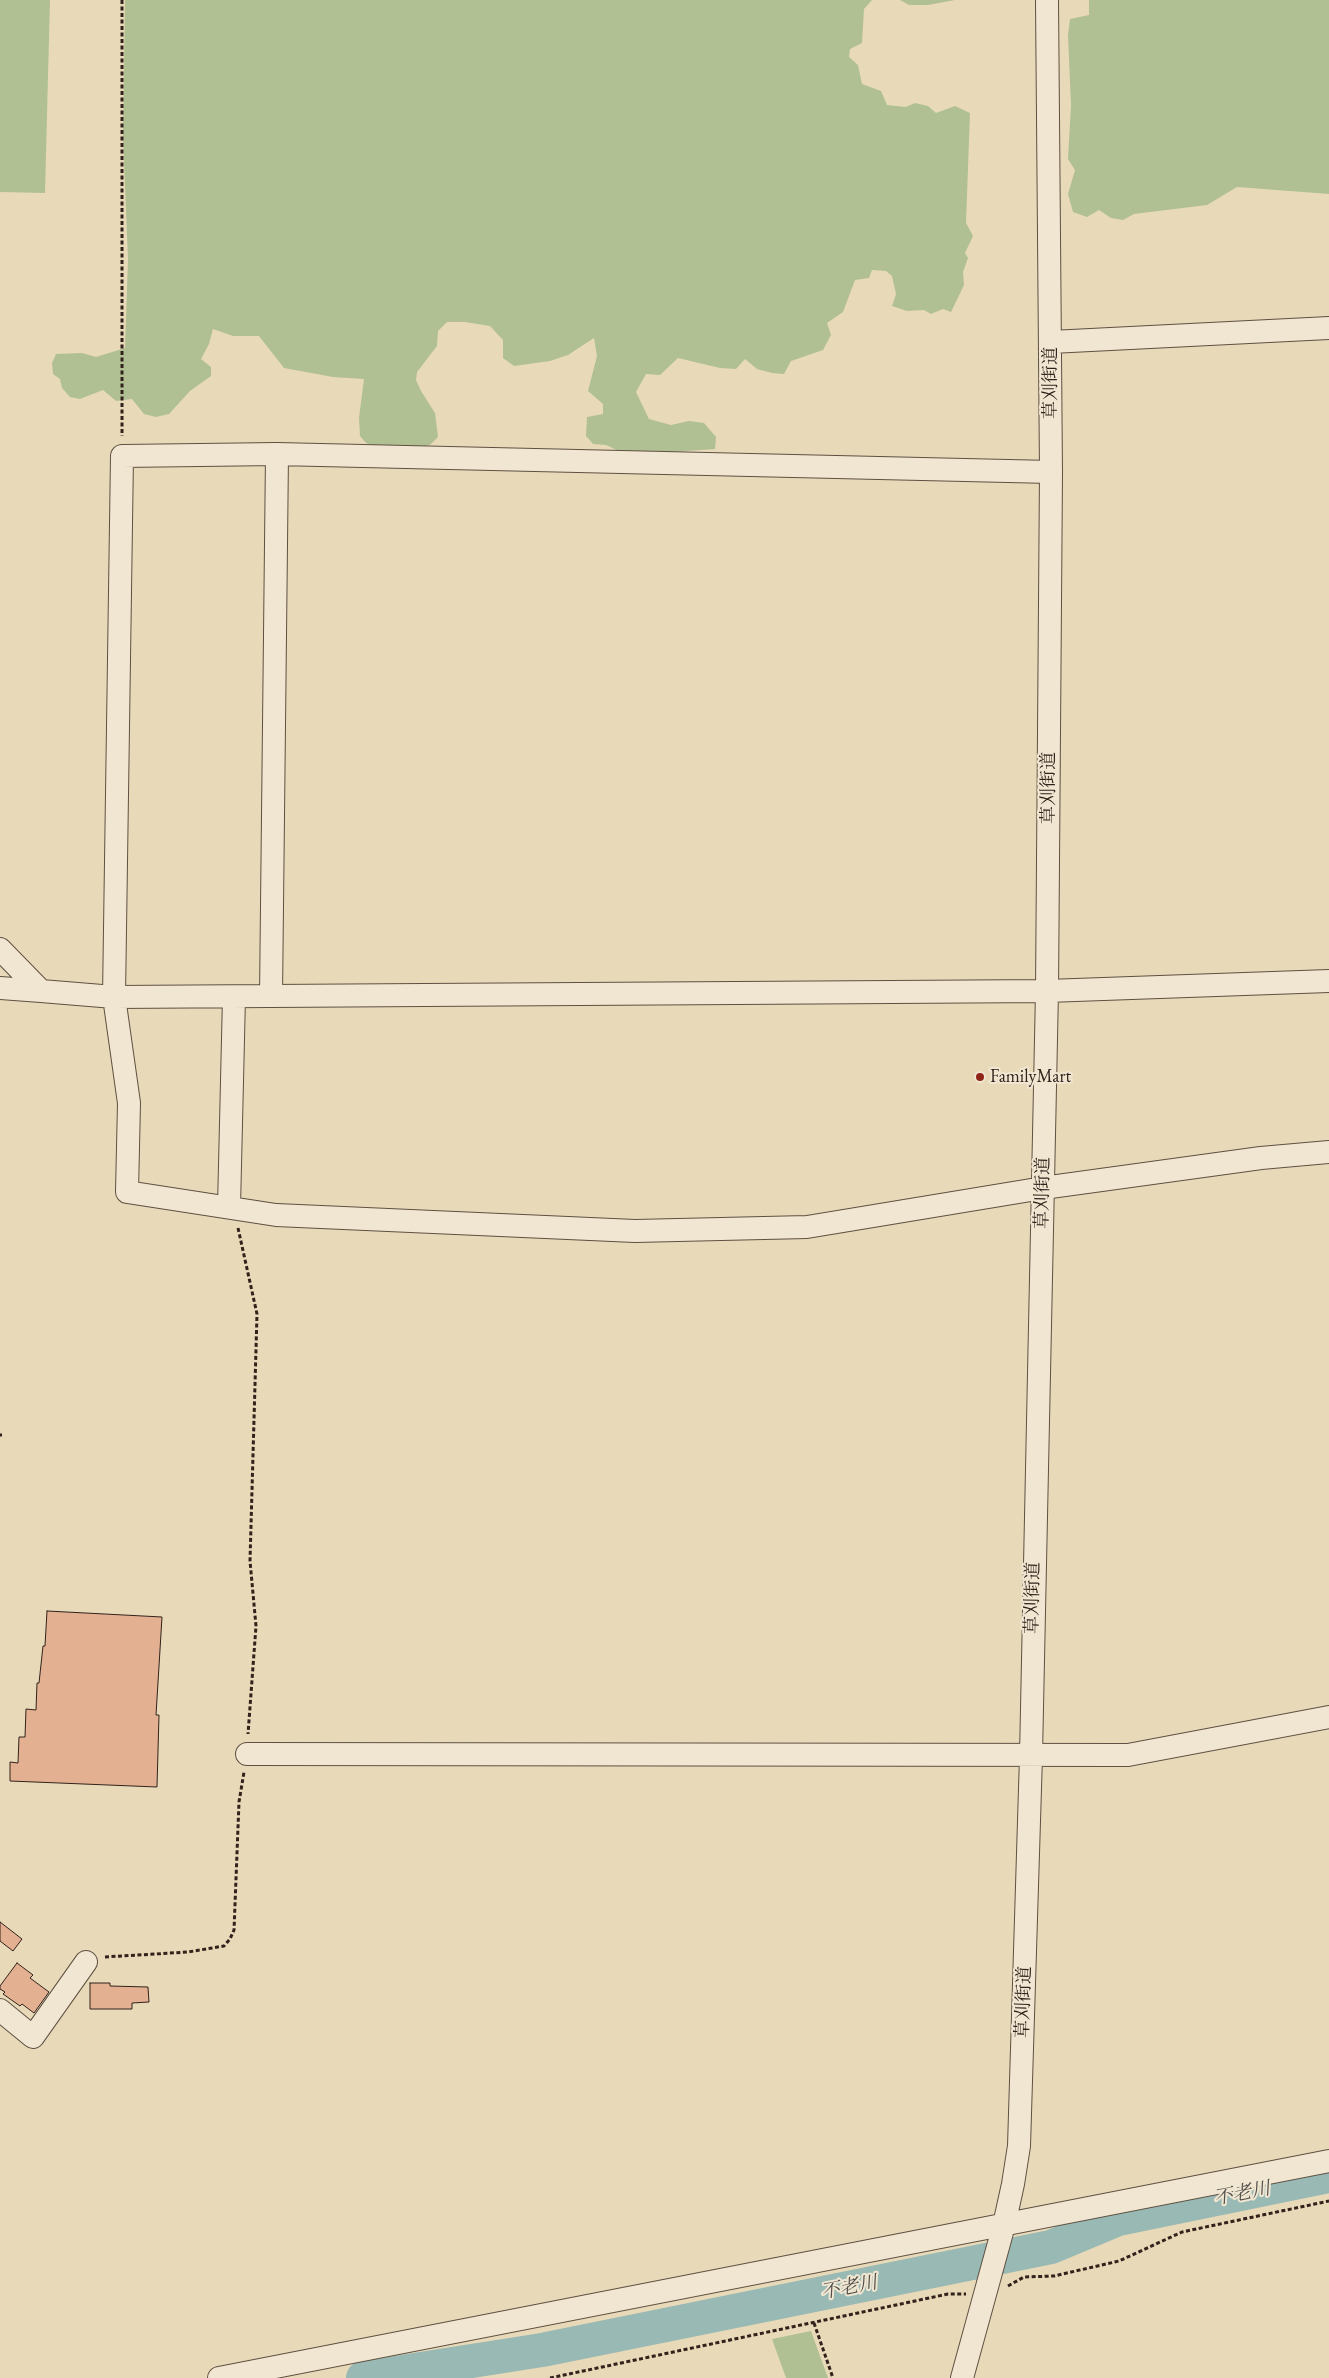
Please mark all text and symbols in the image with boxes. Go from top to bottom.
street label: 草刈街道 [1040,347,1062,419]
street label: 草刈街道 [1038,752,1060,824]
place label: FamilyMart [990,1066,1071,1088]
marker: FamilyMart [974,1071,986,1083]
street label: 草刈街道 [1032,1157,1054,1229]
street label: 草刈街道 [1022,1562,1044,1634]
street label: 草刈街道 [1012,1966,1036,2038]
water label: 不老川 [1212,2177,1272,2211]
water label: 不老川 [819,2271,879,2305]

